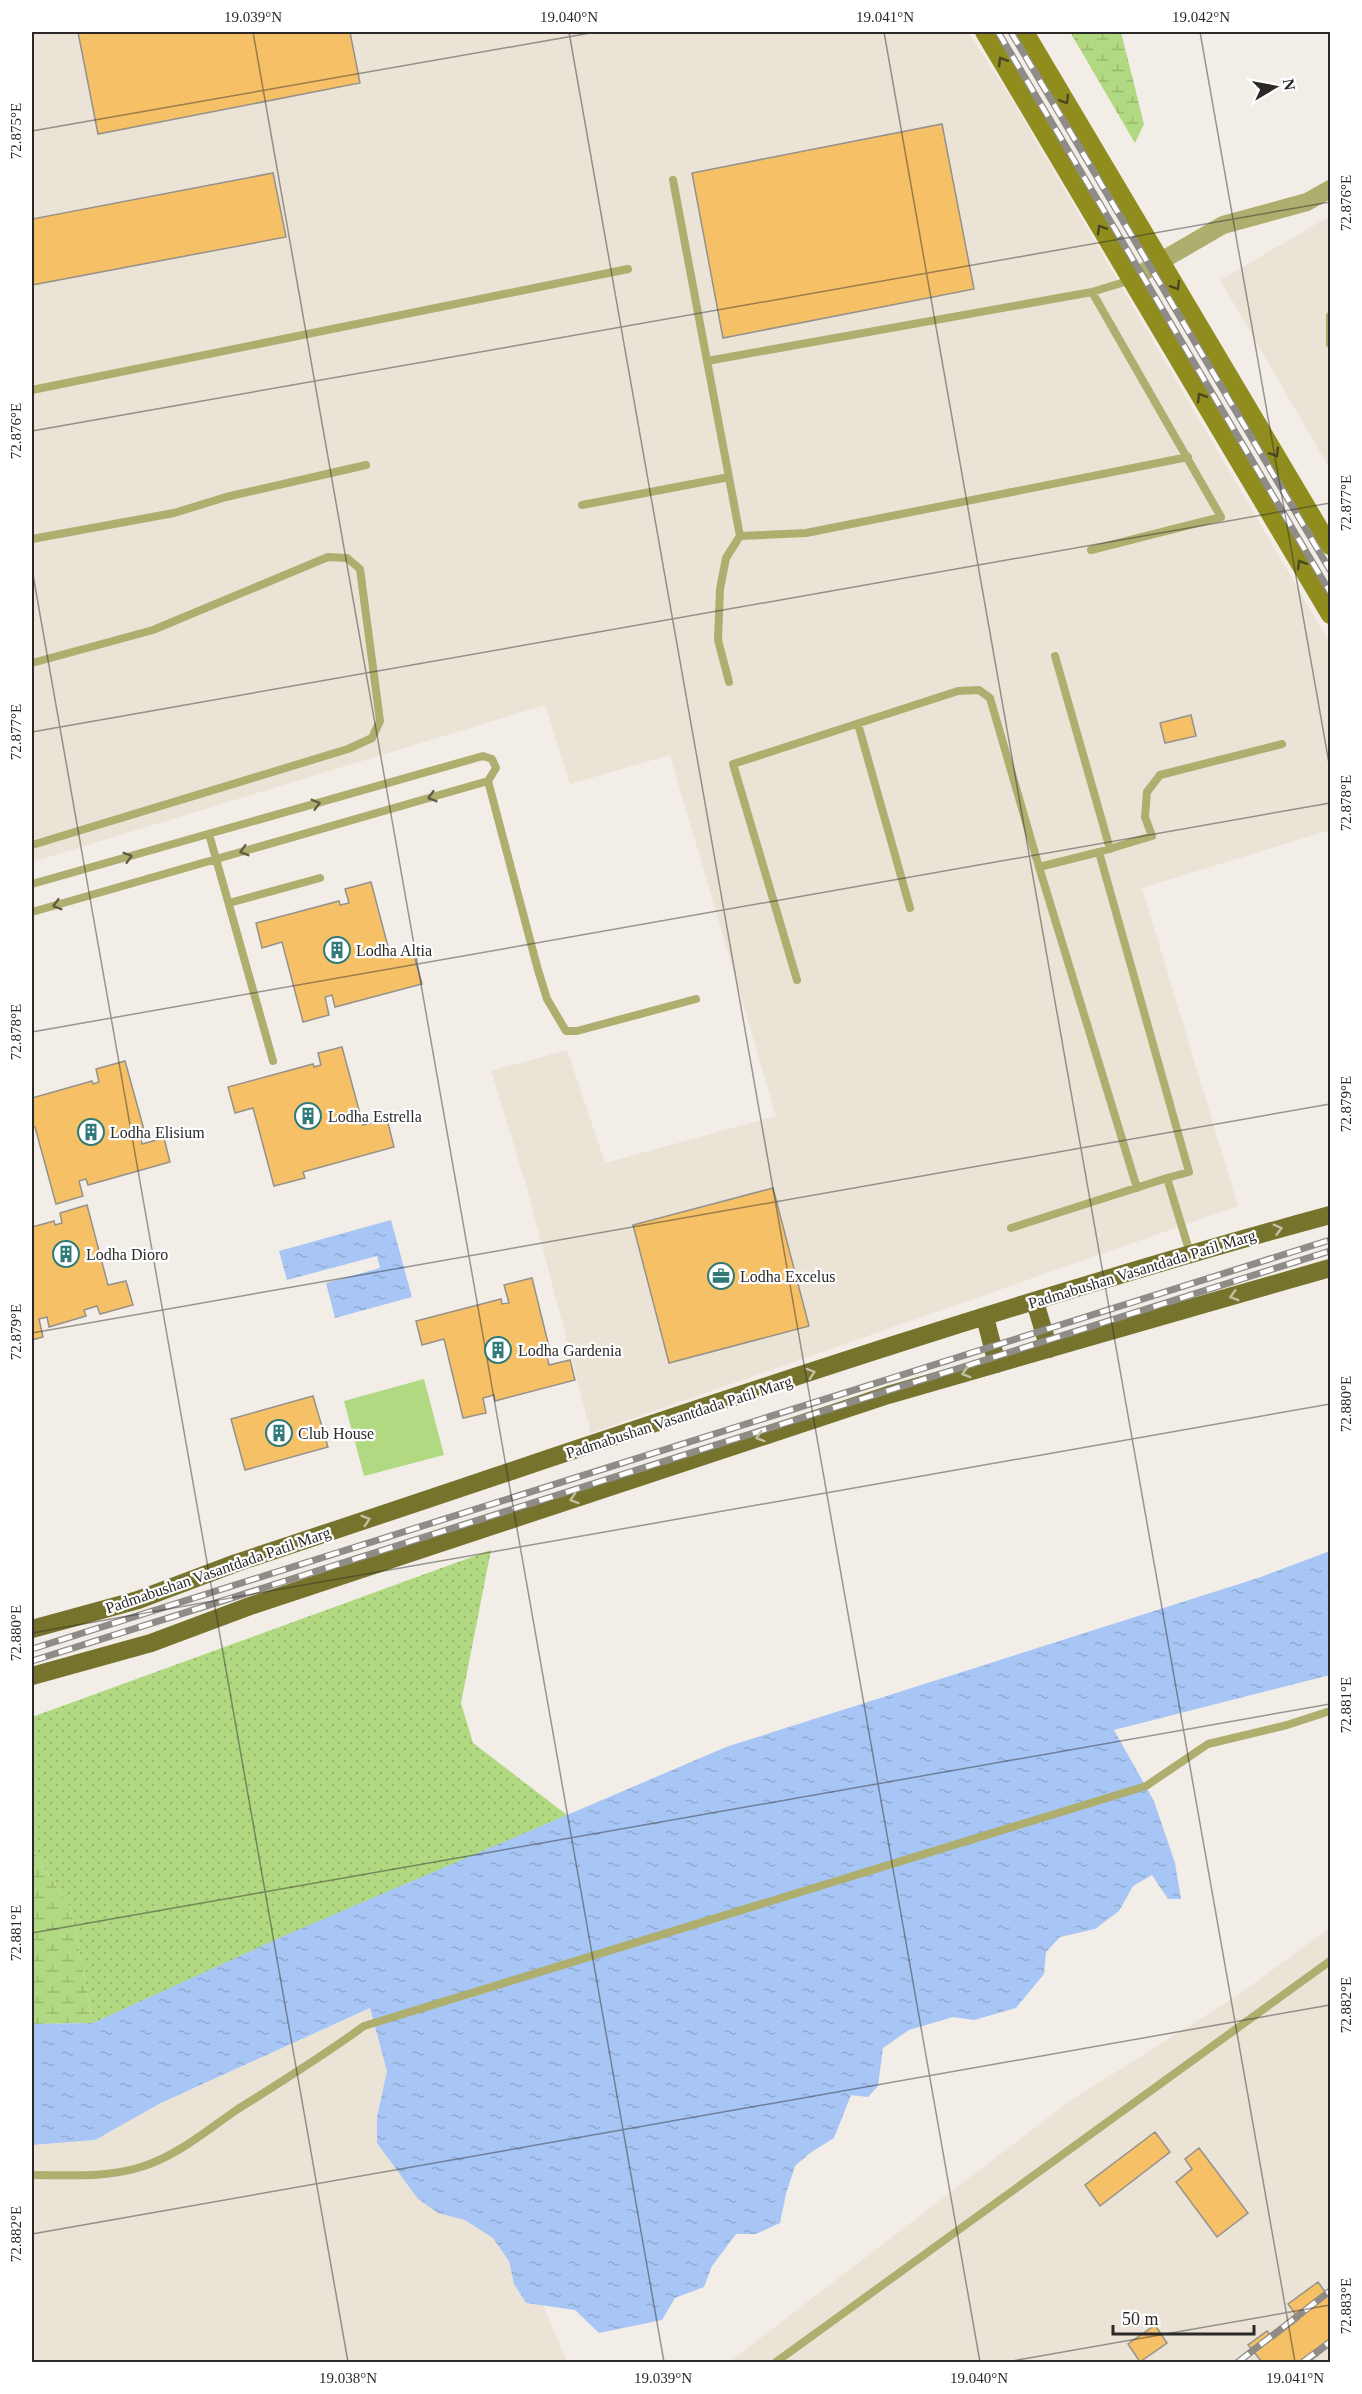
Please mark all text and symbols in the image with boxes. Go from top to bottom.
text: 19.039°N [224,9,282,25]
text: 19.040°N [540,9,598,25]
text: 19.041°N [856,9,914,25]
text: 19.042°N [1172,9,1230,25]
one-way arrow [998,57,1009,67]
north arrow [1245,57,1305,117]
text: N [1280,77,1299,92]
one-way arrow [1058,94,1070,104]
text: 72.875°E [8,103,24,159]
text: 72.876°E [1338,175,1354,231]
one-way arrow [1097,225,1109,235]
one-way arrow [1168,280,1180,290]
one-way arrow [1197,393,1208,403]
text: 72.876°E [8,403,24,459]
one-way arrow [1268,447,1280,457]
text: 72.877°E [1338,475,1354,531]
one-way arrow [1296,560,1308,570]
text: 72.877°E [8,704,24,760]
text: 72.878°E [1338,775,1354,831]
one-way arrow [427,790,438,802]
one-way arrow [310,799,321,811]
one-way arrow [240,844,250,856]
one-way arrow [122,852,133,864]
one-way arrow [52,898,63,910]
building icon: Lodha Altia [322,935,352,965]
place label: Lodha Altia [356,942,432,959]
text: 72.878°E [8,1004,24,1060]
text: 72.879°E [1338,1076,1354,1132]
building icon: Lodha Estrella [293,1101,323,1131]
place label: Lodha Estrella [328,1108,422,1125]
building icon: Lodha Elisium [76,1117,106,1147]
place label: Lodha Elisium [110,1124,205,1141]
one-way arrow [1272,1224,1283,1236]
street label: Padmabushan Vasantdada Patil Marg [1026,1226,1258,1313]
building icon: Lodha Dioro [51,1239,81,1269]
place label: Lodha Dioro [86,1246,168,1263]
office icon: Lodha Excelus [706,1261,736,1291]
place label: Lodha Excelus [740,1268,836,1285]
one-way arrow [1229,1289,1240,1301]
text: 72.879°E [8,1304,24,1360]
building icon: Lodha Gardenia [483,1335,513,1365]
place label: Lodha Gardenia [518,1342,622,1359]
one-way arrow [961,1366,972,1378]
one-way arrow [805,1368,816,1380]
street label: Padmabushan Vasantdada Patil Marg [564,1372,795,1463]
text: 72.880°E [1338,1376,1354,1432]
building icon: Club House [264,1418,294,1448]
place label: Club House [298,1425,374,1442]
one-way arrow [755,1430,766,1443]
one-way arrow [570,1491,580,1504]
one-way arrow [360,1515,371,1527]
street label: Padmabushan Vasantdada Patil Marg [103,1523,333,1618]
text: 72.880°E [8,1605,24,1661]
text: 72.881°E [1338,1677,1354,1733]
text: 72.881°E [8,1905,24,1961]
text: 72.882°E [1338,1977,1354,2033]
text: 72.882°E [8,2206,24,2262]
text: 72.883°E [1338,2278,1354,2334]
scale bar [1113,2298,1254,2336]
text: 50 m [1122,2309,1159,2329]
text: 19.038°N [319,2370,377,2386]
text: 19.039°N [634,2370,692,2386]
text: 19.040°N [950,2370,1008,2386]
text: 19.041°N [1266,2370,1324,2386]

